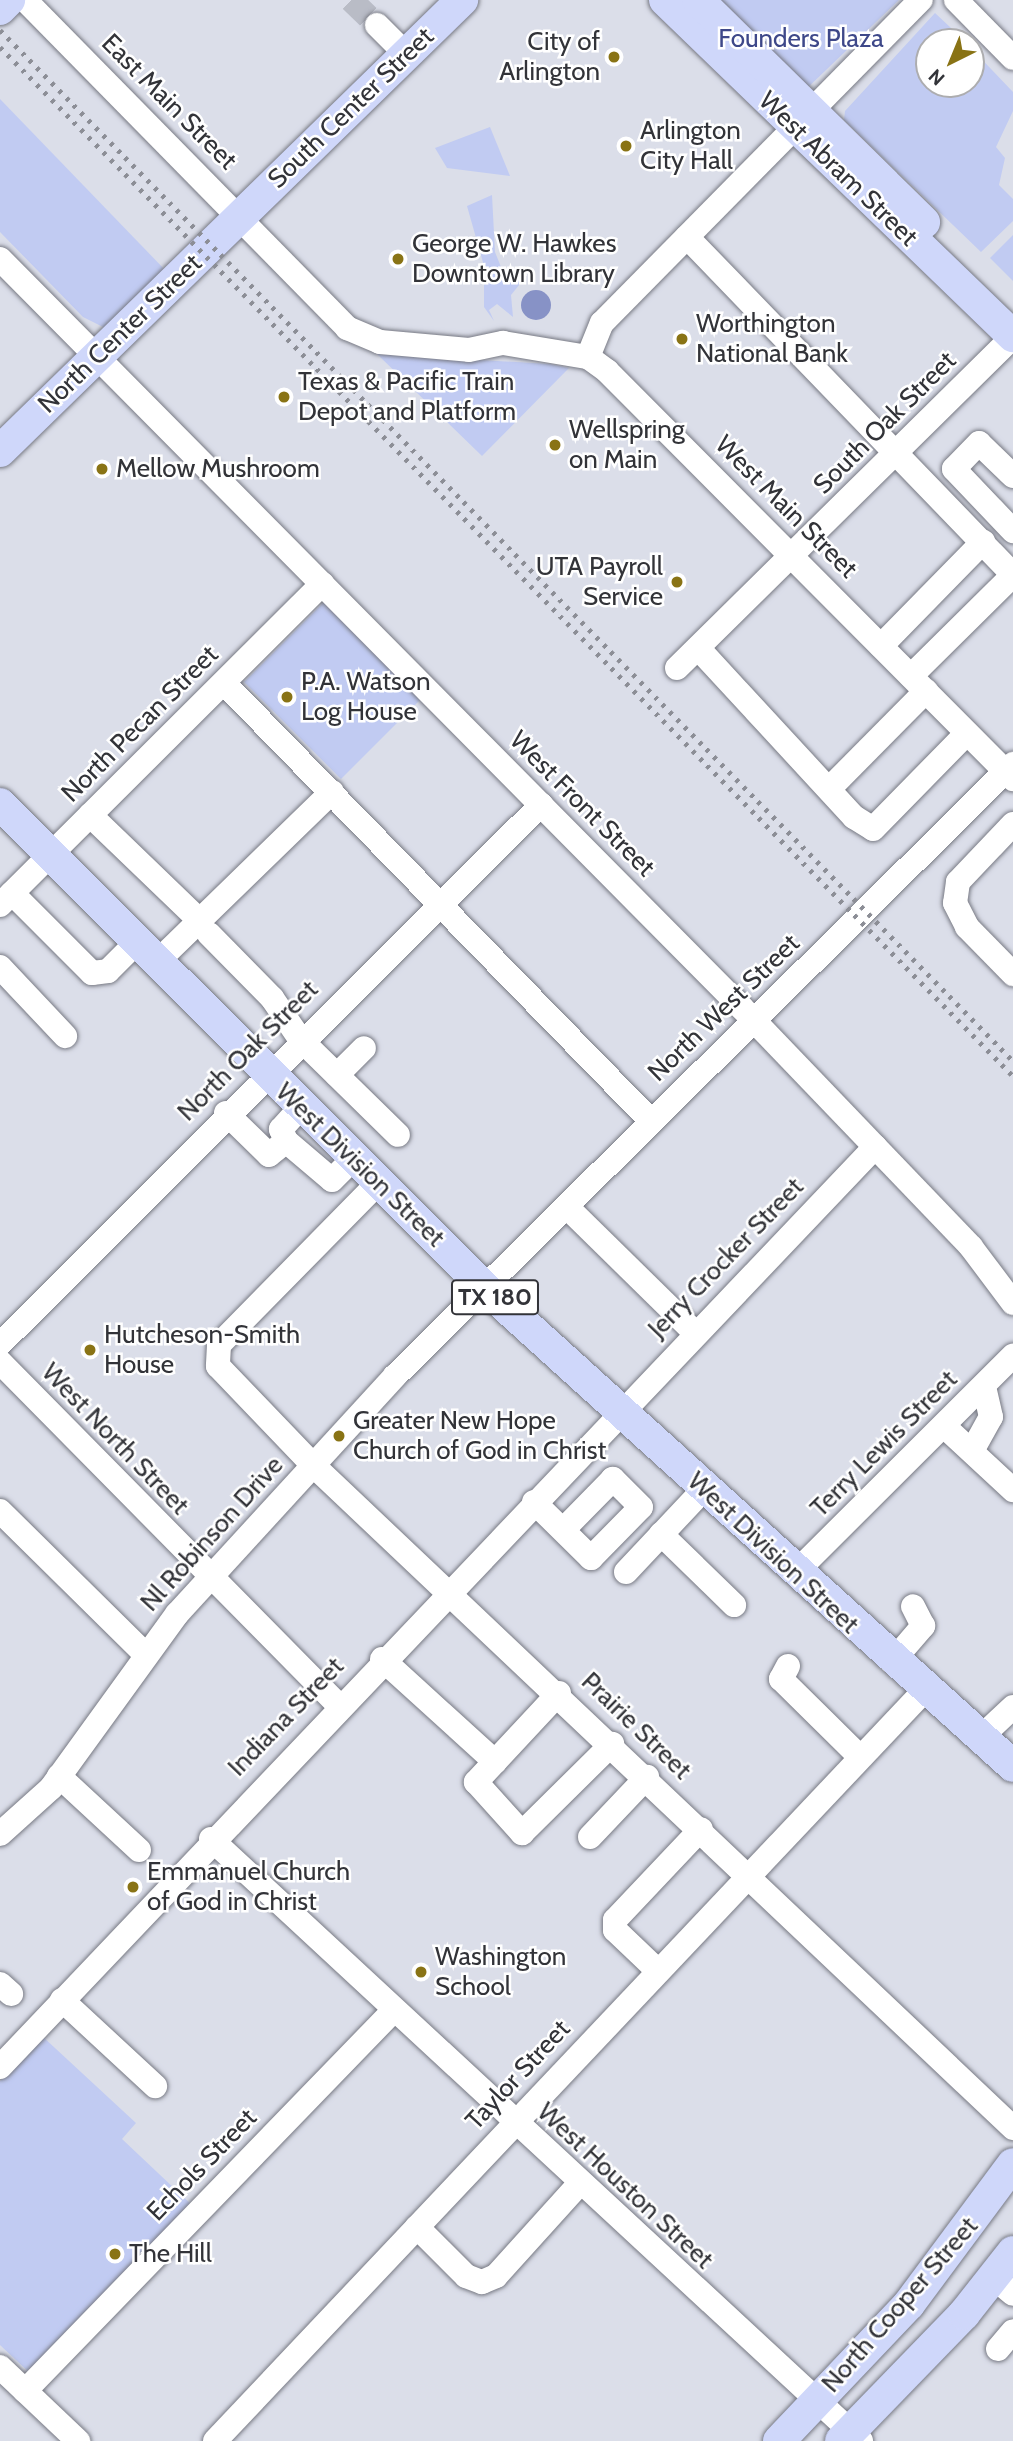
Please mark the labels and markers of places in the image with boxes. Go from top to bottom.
place label: City of Arlington [499,26,600,88]
marker: City of Arlington [606,49,622,65]
place label: Arlington City Hall [640,115,741,176]
marker: Arlington City Hall [618,138,634,154]
place label: George W. Hawkes Downtown Library [412,228,616,290]
marker: George W. Hawkes Downtown Library [390,251,406,267]
place label: Worthington National Bank [696,308,848,370]
marker: Worthington National Bank [674,331,690,347]
place label: Texas & Pacific Train Depot and Platform [298,366,516,428]
marker: Texas & Pacific Train Depot and Platform [276,389,292,405]
place label: Wellspring on Main [569,414,685,476]
marker: Wellspring on Main [547,437,563,453]
place label: Mellow Mushroom [116,453,320,485]
marker: Mellow Mushroom [94,461,110,477]
place label: UTA Payroll Service [536,551,663,612]
marker: UTA Payroll Service [669,574,685,590]
place label: P.A. Watson Log House [301,666,431,728]
marker: P.A. Watson Log House [279,689,295,705]
place label: Hutcheson-Smith House [104,1319,300,1380]
marker: Hutcheson-Smith House [82,1342,98,1358]
place label: Greater New Hope Church of God in Christ [353,1405,606,1466]
marker: Greater New Hope Church of God in Christ [331,1428,347,1444]
place label: Emmanuel Church of God in Christ [147,1856,350,1918]
marker: Emmanuel Church of God in Christ [125,1879,141,1895]
place label: Washington School [435,1941,566,2002]
marker: Washington School [413,1964,429,1980]
place label: The Hill [129,2238,212,2270]
marker: The Hill [107,2246,123,2262]

